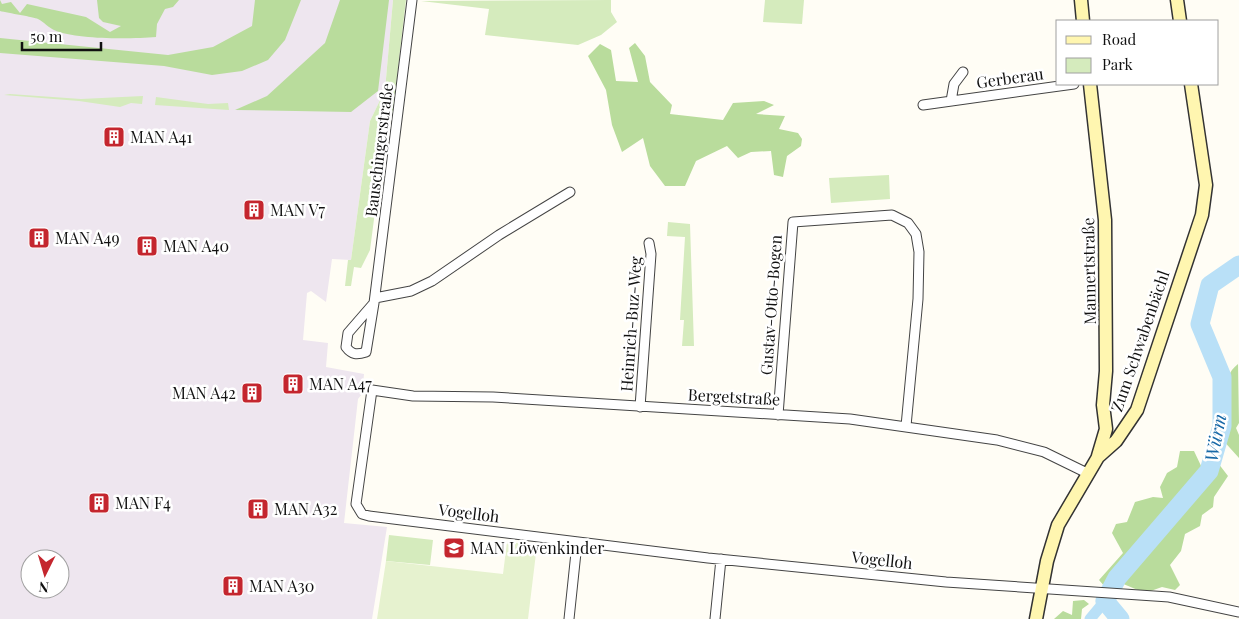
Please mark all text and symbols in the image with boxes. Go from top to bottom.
scale bar [22,20,101,52]
legend [1056,20,1219,85]
text: 50 m [30,26,63,46]
text: Road [1102,29,1136,49]
text: Park [1102,54,1134,74]
street label: Gerberau [975,62,1045,93]
street label: Bauschingerstraße [360,82,397,218]
building icon: MAN A41 [102,125,126,149]
place label: MAN A41 [130,126,192,147]
building icon: MAN V7 [242,198,266,222]
place label: MAN V7 [270,199,326,220]
street label: Mannertstraße [1077,217,1100,325]
building icon: MAN A49 [27,226,51,250]
place label: MAN A49 [55,227,120,248]
building icon: MAN A40 [135,234,159,258]
street label: Gustav-Otto-Bogen [755,234,786,376]
place label: MAN A40 [163,235,229,256]
street label: Heinrich-Buz-Weg [615,255,646,392]
street label: Zum Schwabenbächl [1105,267,1174,414]
building icon: MAN A47 [281,372,305,396]
place label: MAN A47 [309,373,372,394]
building icon: MAN A42 [240,381,264,405]
place label: MAN A42 [172,382,236,403]
street label: Bergetstraße [687,384,781,409]
water label: Würm [1199,412,1231,464]
building icon: MAN F4 [87,491,111,515]
place label: MAN F4 [115,492,171,513]
building icon: MAN A32 [246,497,270,521]
place label: MAN A32 [274,498,337,519]
street label: Vogelloh [436,498,501,527]
school or university icon: MAN Löwenkinder [442,536,466,560]
place label: MAN Löwenkinder [470,537,604,558]
street label: Vogelloh [849,546,914,573]
north arrow [20,549,70,599]
building icon: MAN A30 [221,574,245,598]
place label: MAN A30 [249,575,314,596]
text: N [38,578,50,597]

